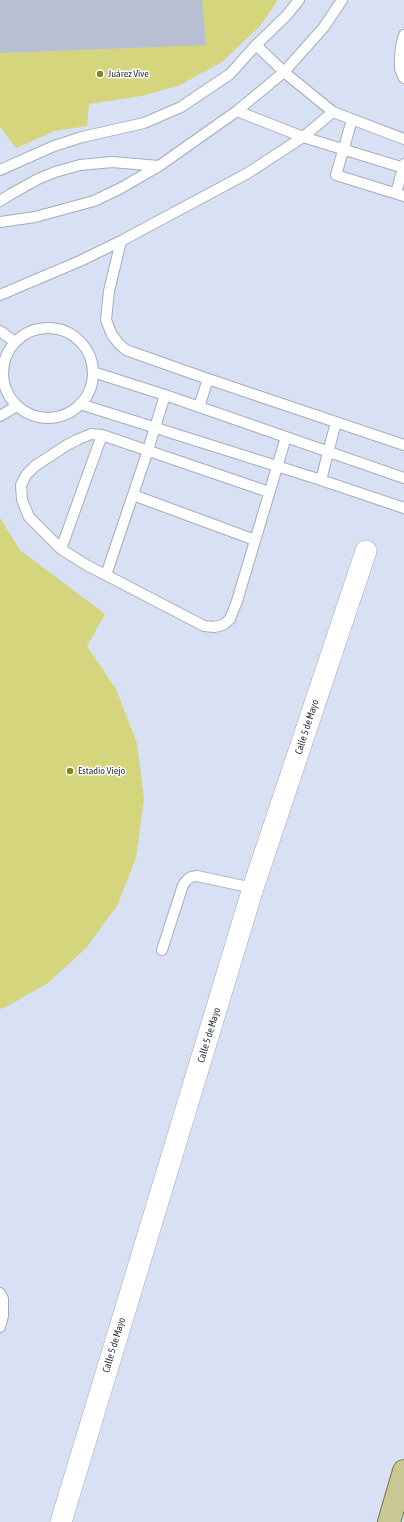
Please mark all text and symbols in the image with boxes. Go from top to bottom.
place label: Juárez Vive [108,68,149,80]
marker: Juárez Vive [95,69,105,79]
street label: Calle 5 de Mayo [292,698,322,756]
place label: Estadio Viejo [78,765,125,777]
marker: Estadio Viejo [65,766,75,776]
street label: Calle 5 de Mayo [195,1006,223,1064]
street label: Calle 5 de Mayo [100,1316,128,1374]

